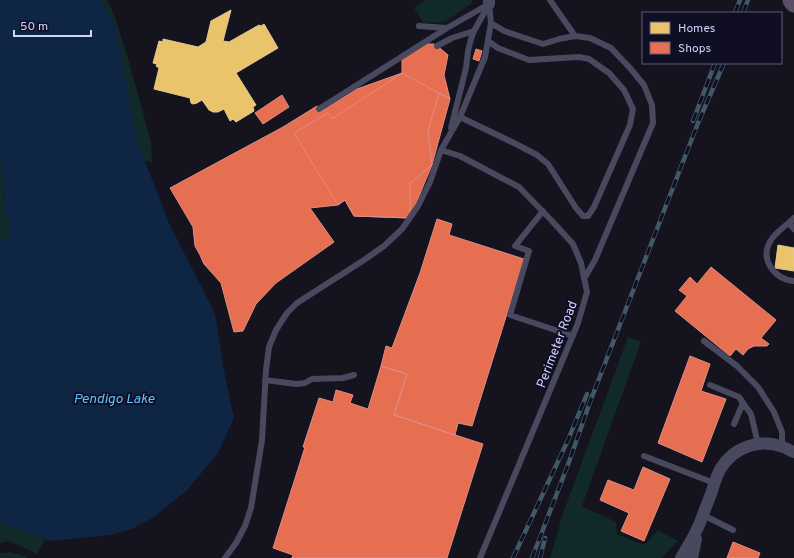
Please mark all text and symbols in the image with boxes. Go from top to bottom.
scale bar [14,12,91,38]
legend [642,12,782,64]
text: 50 m [20,19,48,35]
text: Homes [678,21,715,37]
text: Shops [678,41,711,57]
street label: Perimeter Road [534,299,582,390]
water label: Pendigo Lake [74,391,155,408]

